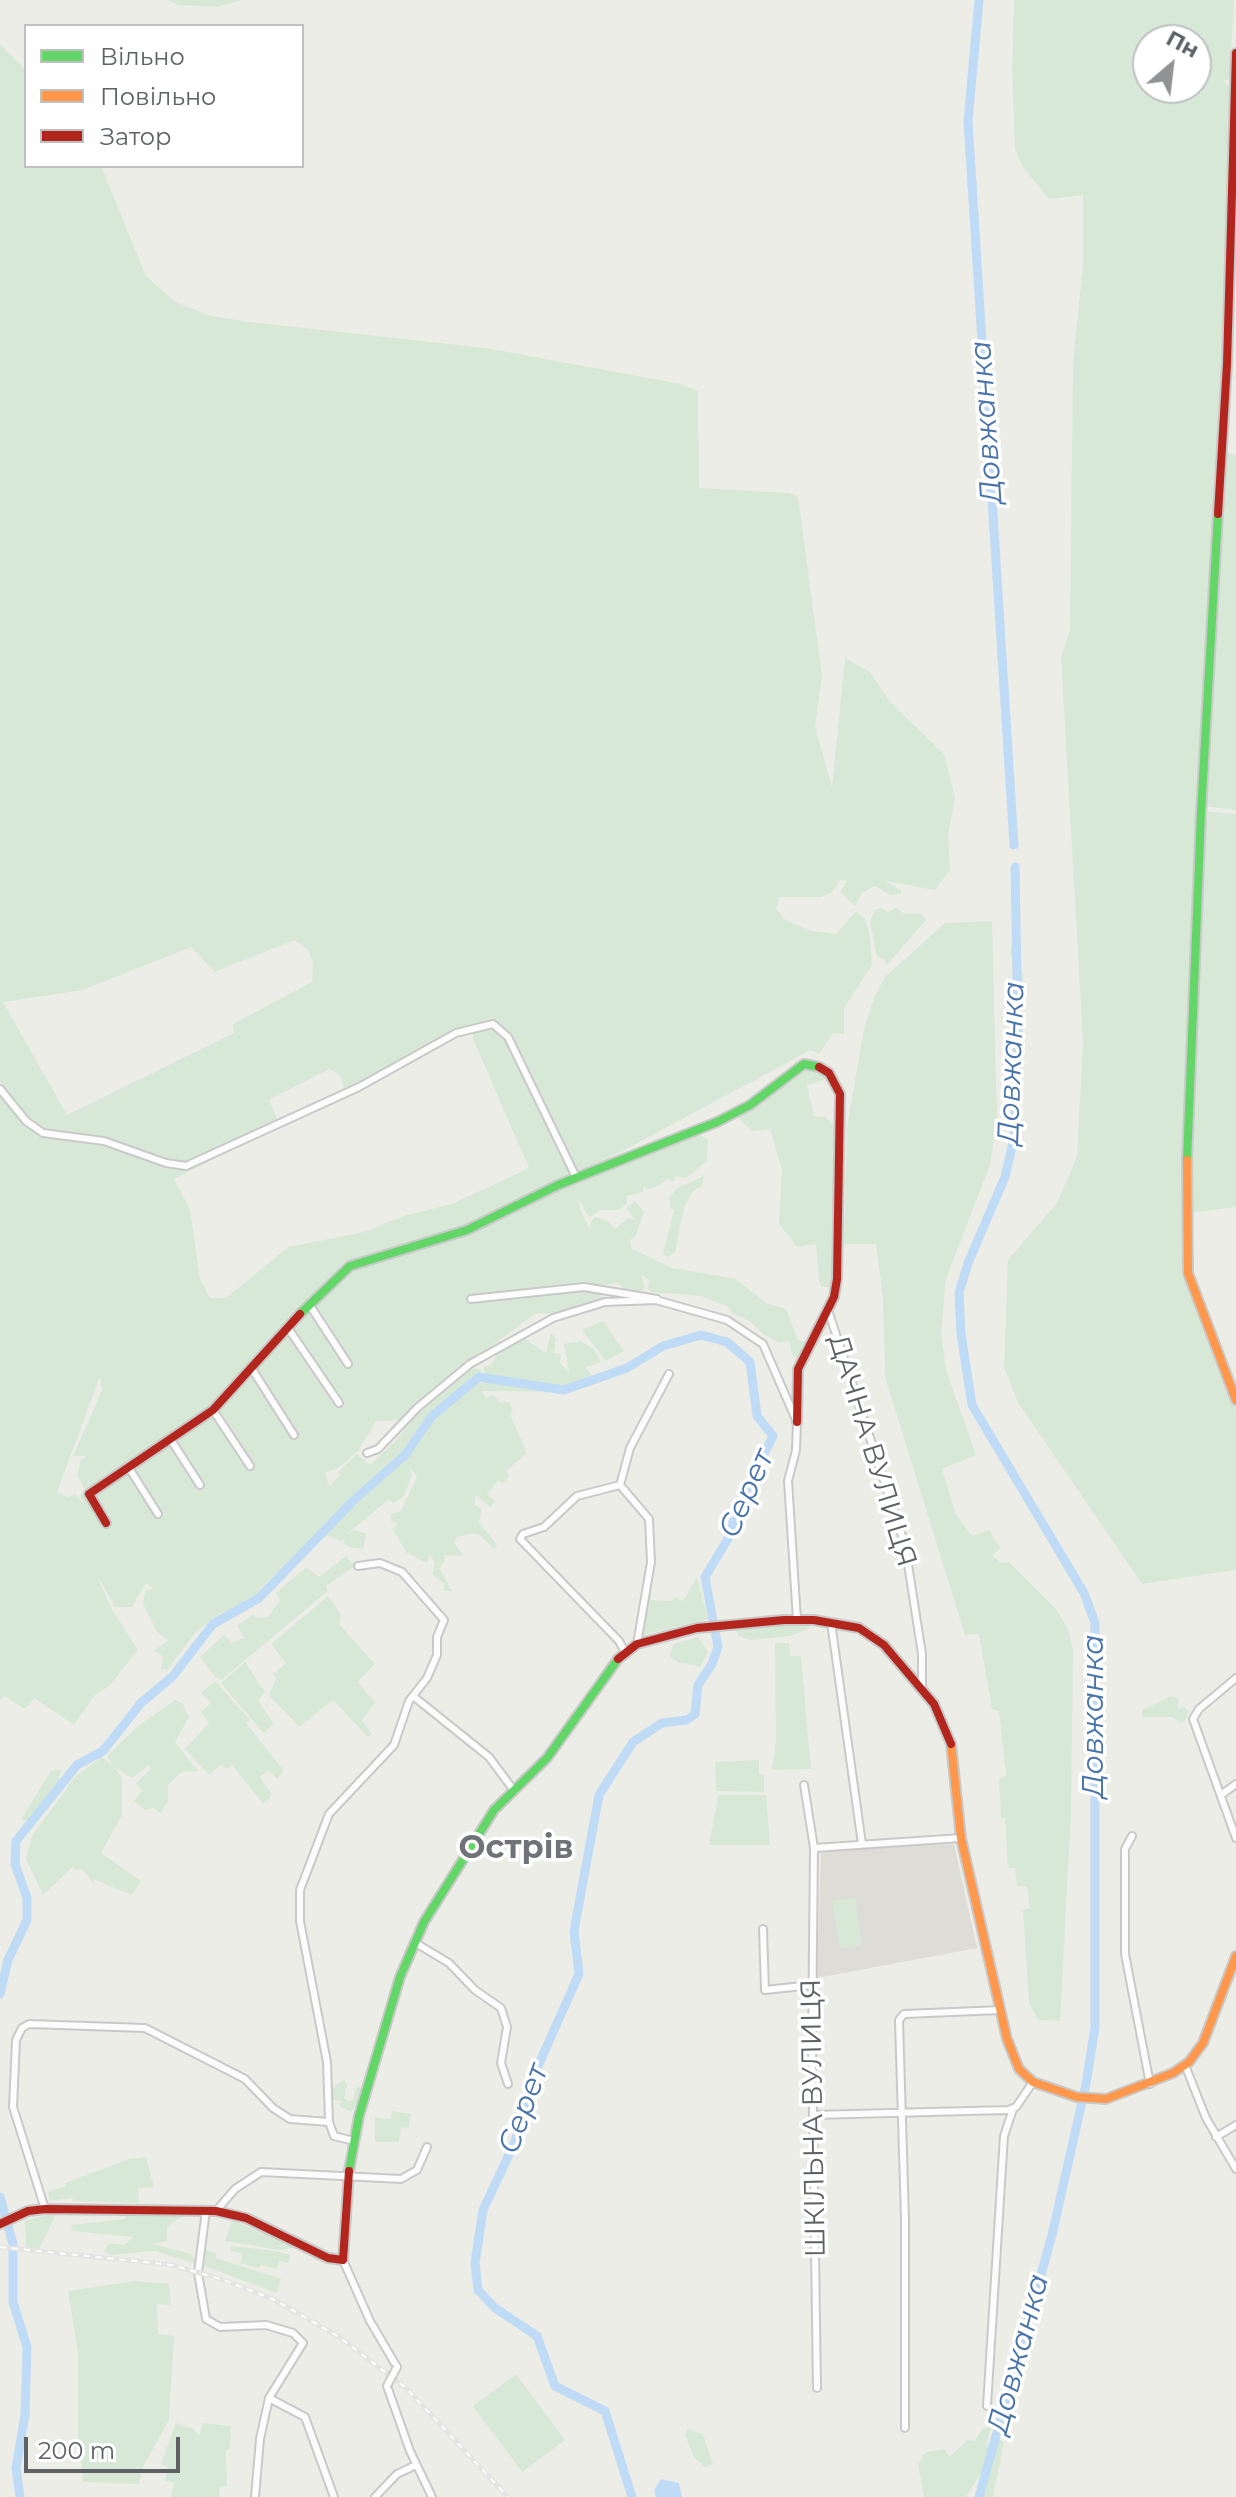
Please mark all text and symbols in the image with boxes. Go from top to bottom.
legend [24,24,304,168]
north arrow [1132,24,1212,104]
text: Пн [1162,24,1204,64]
text: Вільно [100,42,185,71]
text: Повільно [100,82,216,111]
text: Затор [100,122,171,151]
water label: Довжанка [963,339,1011,505]
water label: Довжанка [991,981,1033,1145]
street label: ДАЧНА ВУЛИЦЯ [821,1331,923,1571]
water label: Серет [712,1444,782,1544]
water label: Довжанка [1076,1634,1112,1798]
district label: Острів [459,1830,573,1868]
street label: ШКІЛЬНА ВУЛИЦЯ [795,1978,833,2258]
water label: Серет [491,2059,557,2159]
water label: Довжанка [980,2270,1058,2438]
scale bar [28,2421,184,2471]
text: 200 m [38,2436,115,2465]

